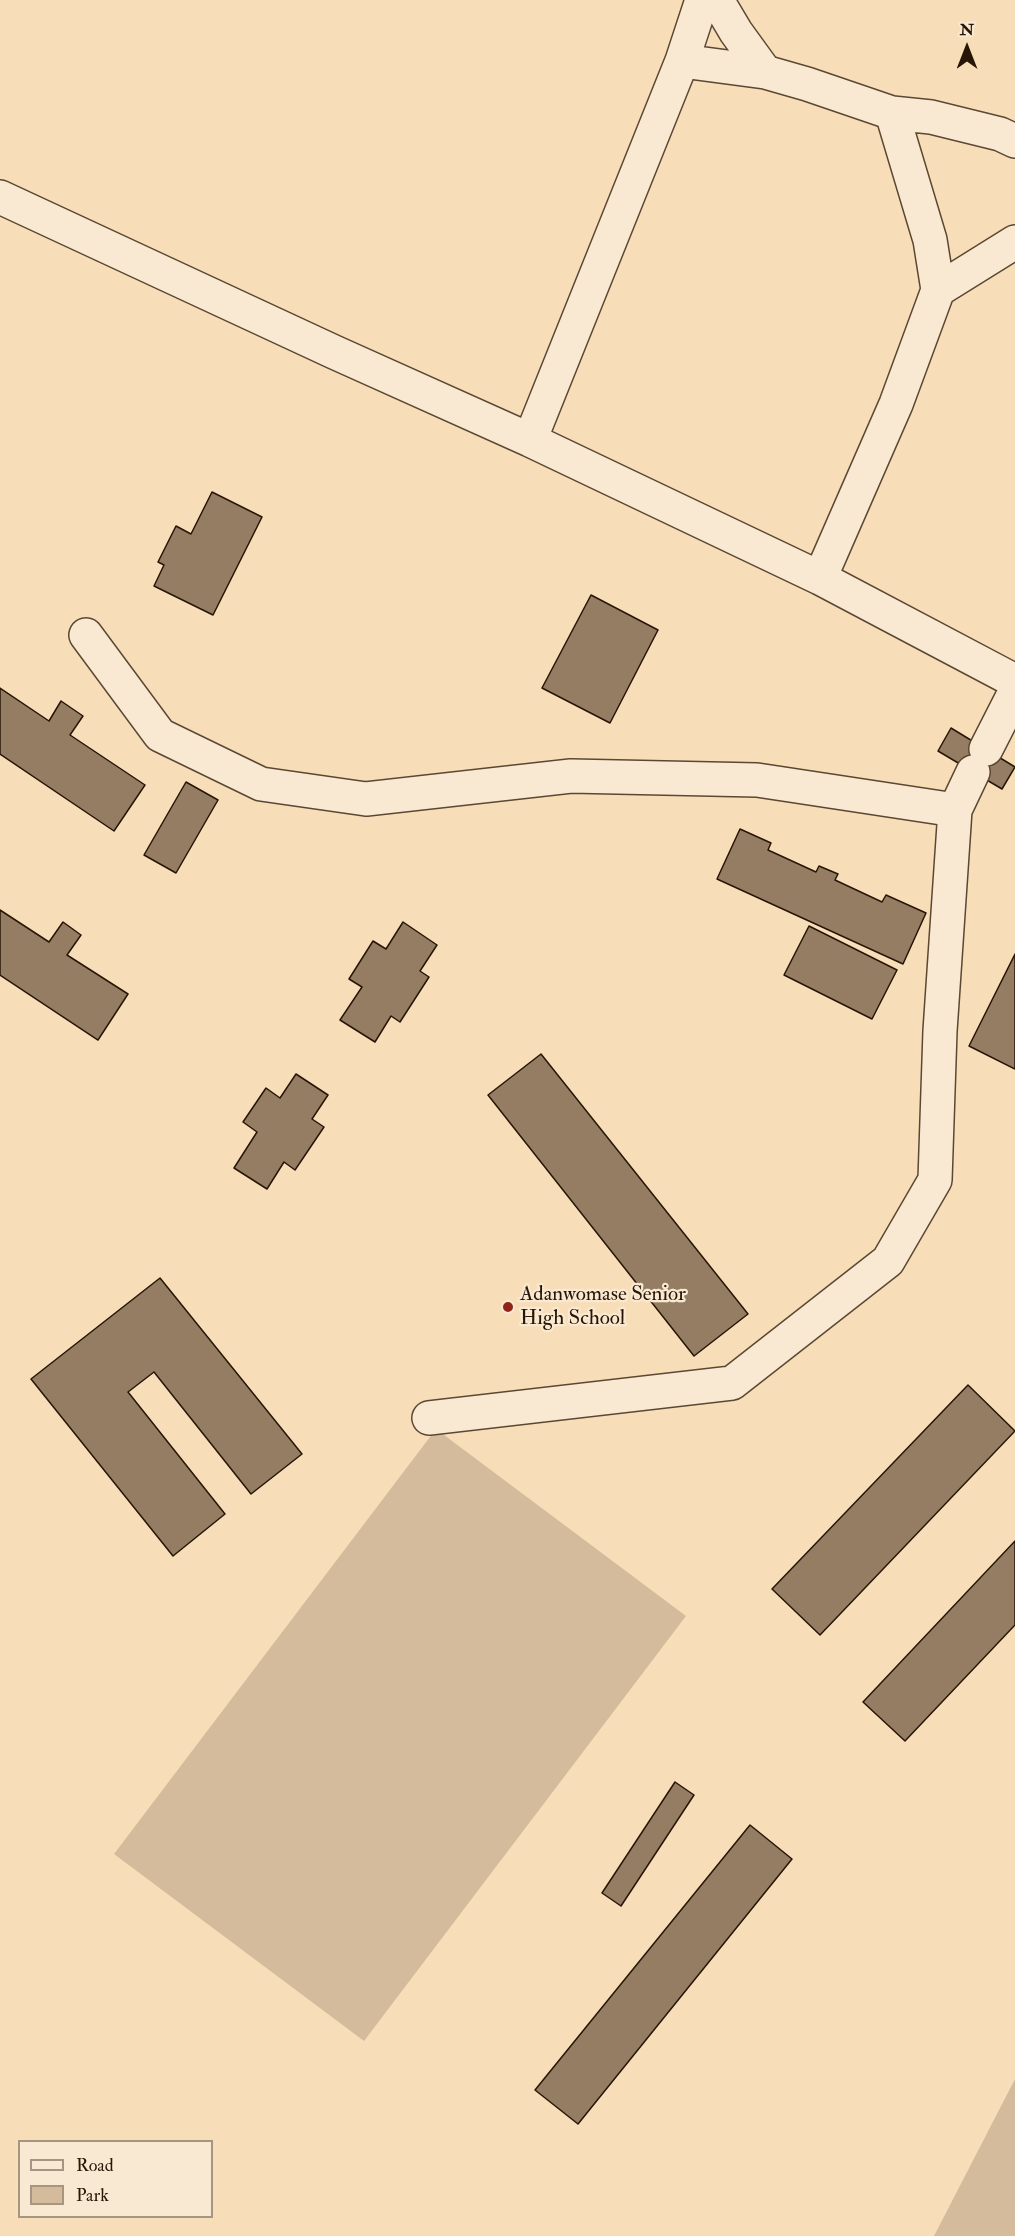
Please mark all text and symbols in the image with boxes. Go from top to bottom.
north arrow [937,18,997,78]
text: N [960,20,974,40]
place label: Adanwomase Senior High School [520,1282,686,1332]
marker: Adanwomase Senior High School [501,1300,515,1314]
legend [18,2140,213,2218]
text: Road [76,2154,114,2177]
text: Park [76,2184,109,2207]

